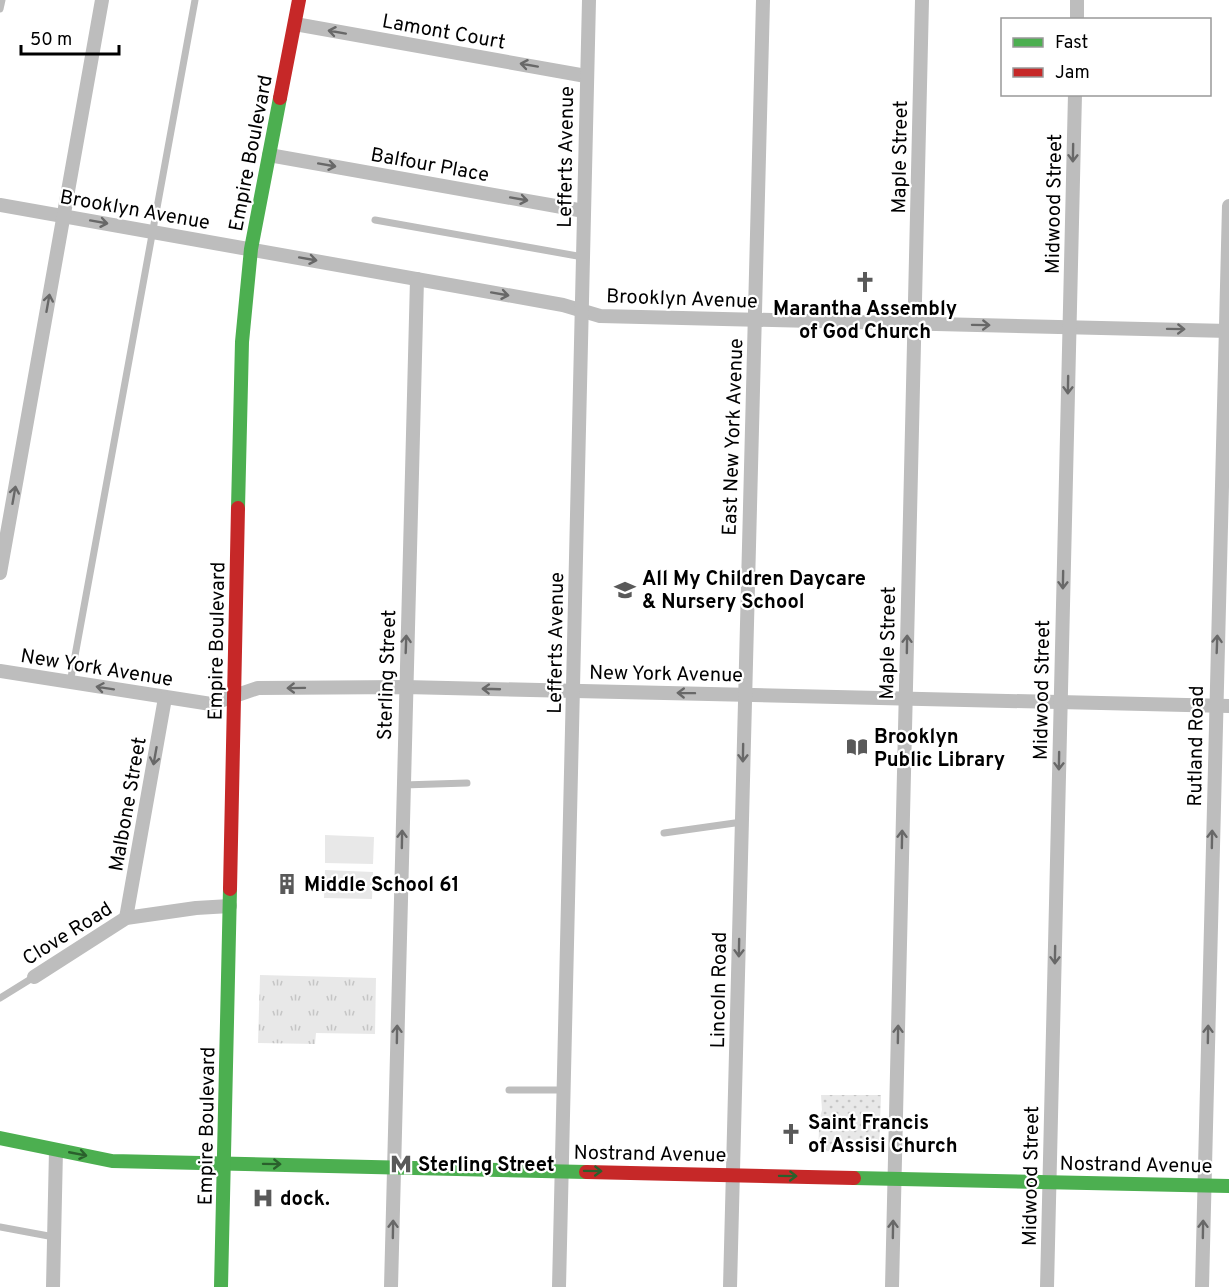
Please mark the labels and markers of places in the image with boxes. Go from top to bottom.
church icon: Marantha Assembly of God Church [853,270,877,294]
place label: Marantha Assembly of God Church [773,297,957,346]
place label: All My Children Daycare & Nursery School [642,567,866,616]
school or university icon: All My Children Daycare & Nursery School [613,578,637,602]
place label: Brooklyn Public Library [874,725,1005,774]
library icon: Brooklyn Public Library [845,735,869,759]
building icon: Middle School 61 [275,872,299,896]
place label: Middle School 61 [304,873,459,899]
place label: Saint Francis of Assisi Church [808,1111,958,1160]
church icon: Saint Francis of Assisi Church [779,1122,803,1146]
metro station icon: Sterling Street [389,1152,413,1176]
place label: Sterling Street [418,1153,555,1179]
hospital icon: dock. [251,1186,275,1210]
place label: dock. [280,1187,330,1213]

